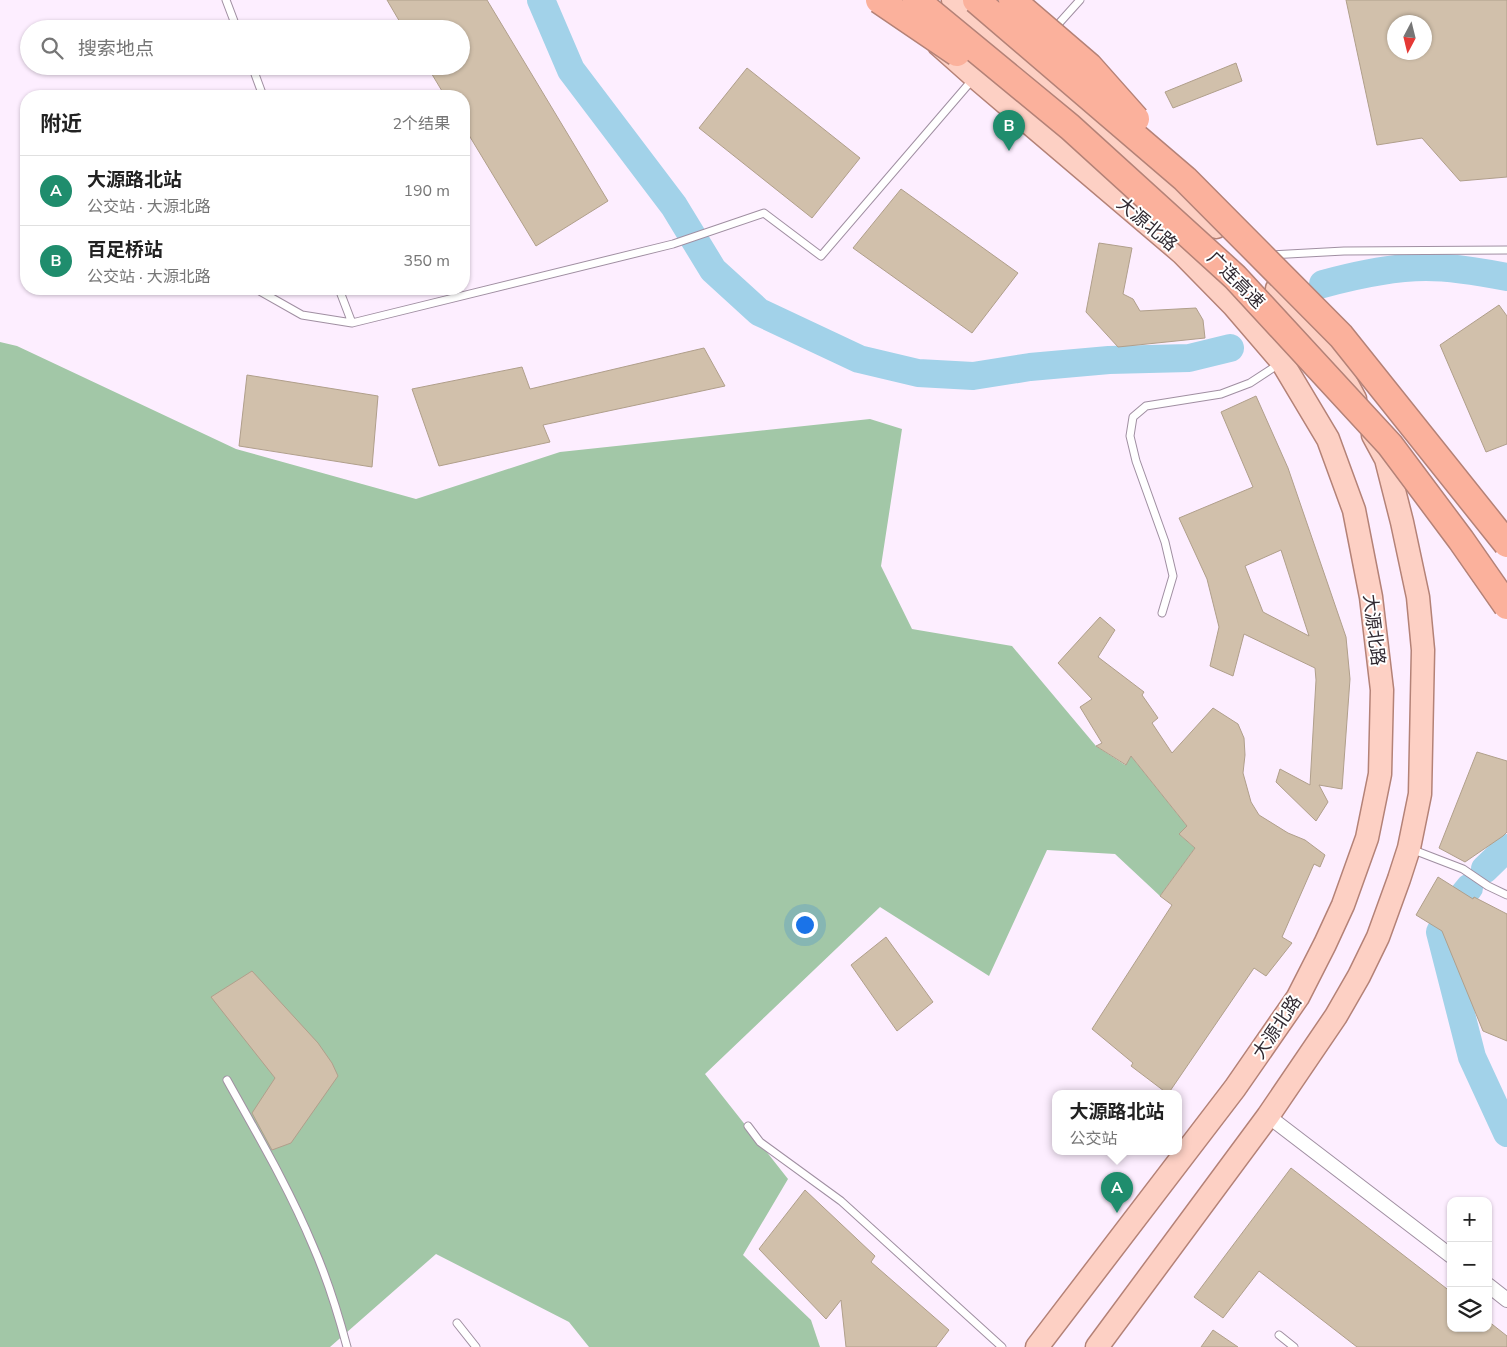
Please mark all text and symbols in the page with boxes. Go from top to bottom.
north arrow [1387,15,1432,60]
search box [20,20,470,75]
icon: search [38,34,66,62]
text: 搜索地点 [78,36,154,62]
text: 附近 [40,110,82,138]
pin: B [993,110,1025,151]
text: 2个结果 [392,113,450,135]
text: 大源路北站 [87,167,182,193]
text: A [50,180,62,202]
text: 190 m [403,180,450,202]
street label: 大源北路 [1112,192,1182,256]
text: 公交站 · 大源北路 [87,196,211,218]
text: 百足桥站 [87,237,163,263]
street label: 广连高速 [1202,246,1270,314]
text: B [50,250,62,272]
text: 350 m [403,250,450,272]
text: 公交站 · 大源北路 [87,266,211,288]
street label: 大源北路 [1358,593,1390,667]
your location [792,912,818,938]
street label: 大源北路 [1247,990,1307,1064]
popup [1052,1090,1182,1155]
text: 大源路北站 [1069,1099,1165,1125]
text: 公交站 [1069,1128,1118,1150]
pin: A [1101,1172,1133,1213]
map controls [1447,1197,1492,1332]
button: + [1447,1197,1492,1242]
button: − [1447,1242,1492,1287]
button: layers [1447,1287,1492,1332]

